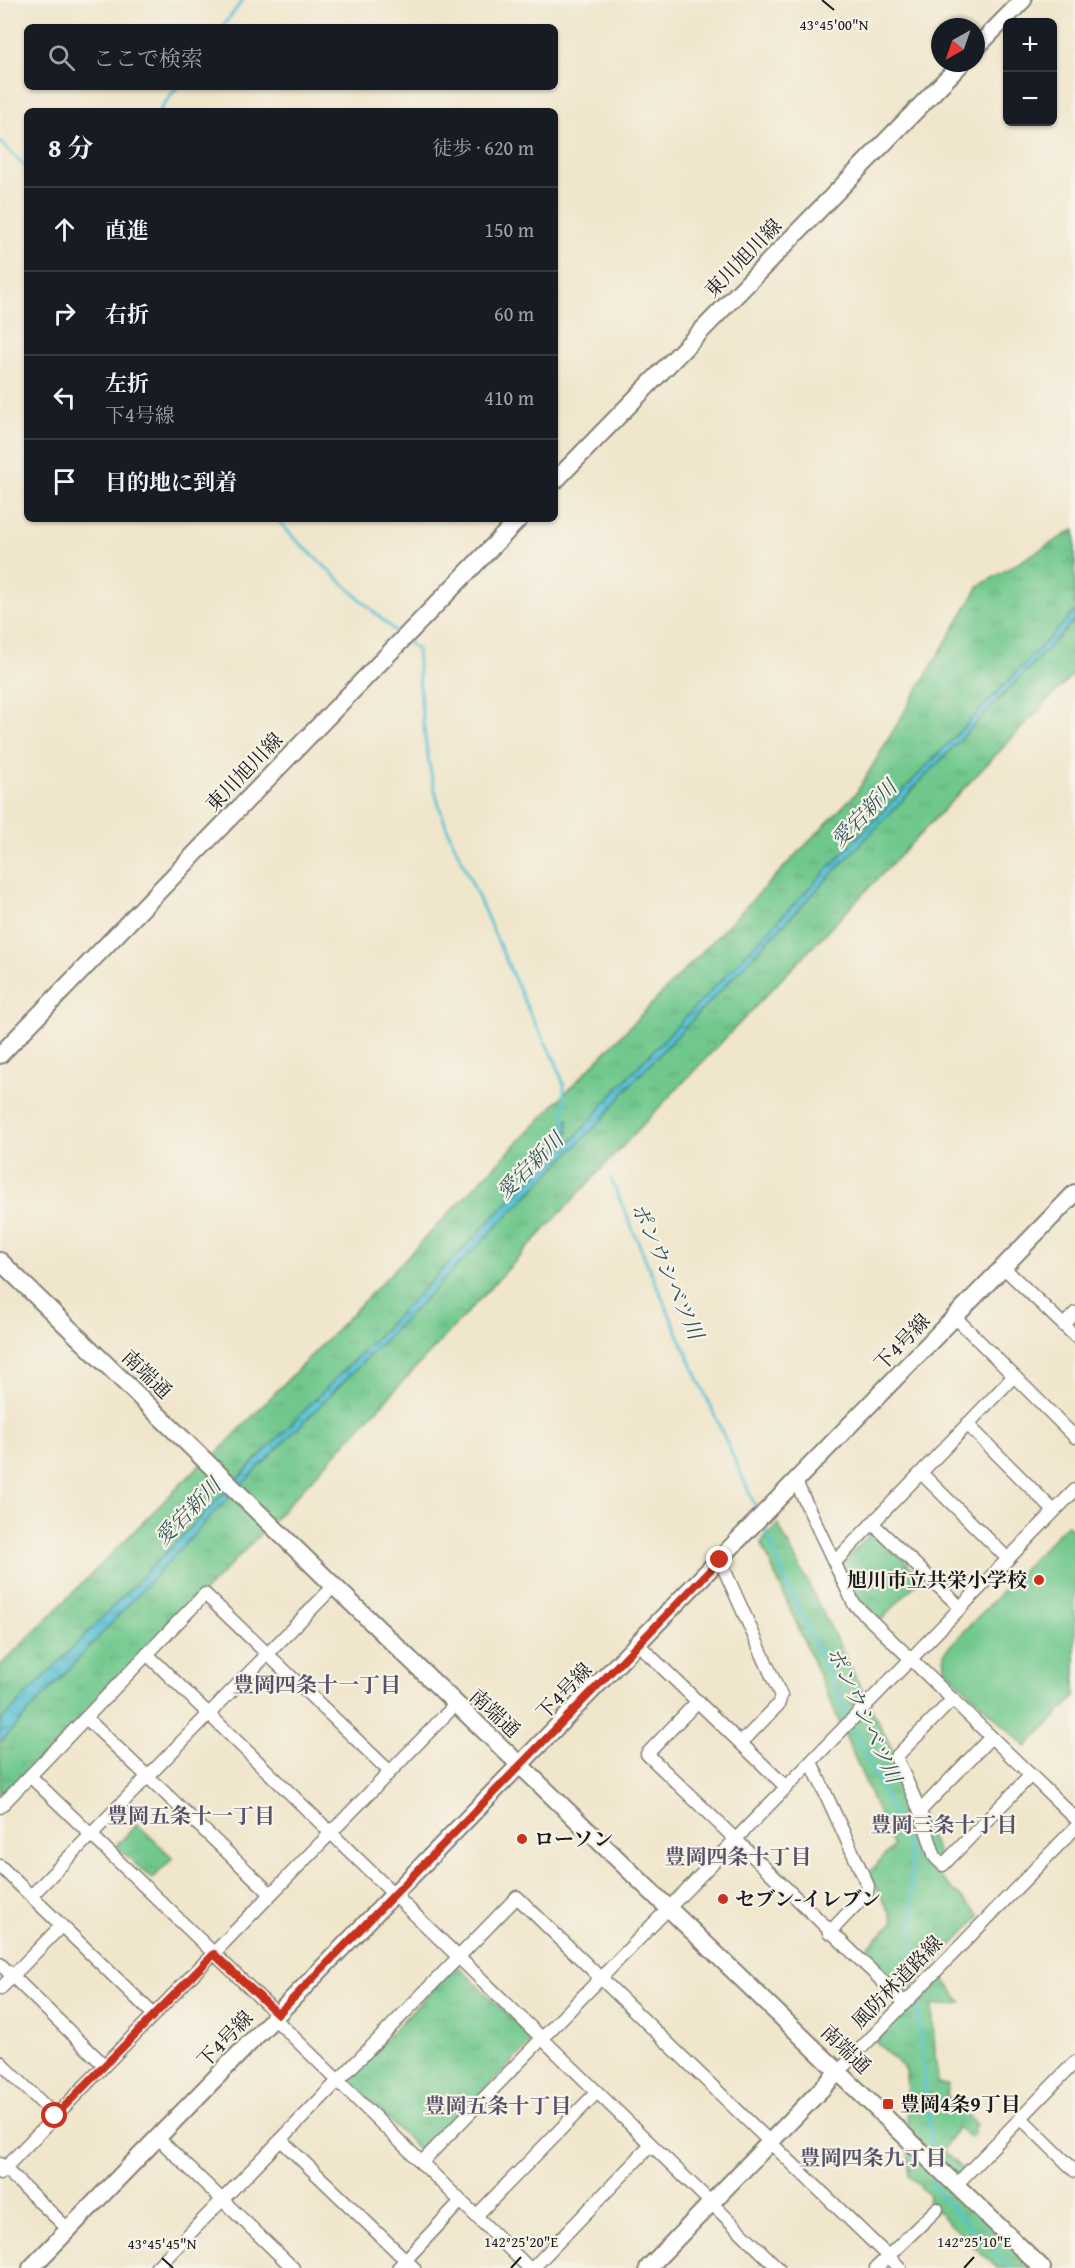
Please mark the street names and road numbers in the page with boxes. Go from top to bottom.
street label: 東川旭川線 [697,212,788,304]
street label: 東川旭川線 [198,726,289,818]
street label: 下4号線 [867,1307,936,1377]
street label: 南端通 [116,1342,179,1405]
street label: 下4号線 [529,1656,598,1726]
street label: 南端通 [464,1682,527,1744]
street label: 風防林道路線 [845,1928,949,2035]
street label: 下4号線 [190,2004,259,2074]
street label: 南端通 [815,2017,878,2080]

